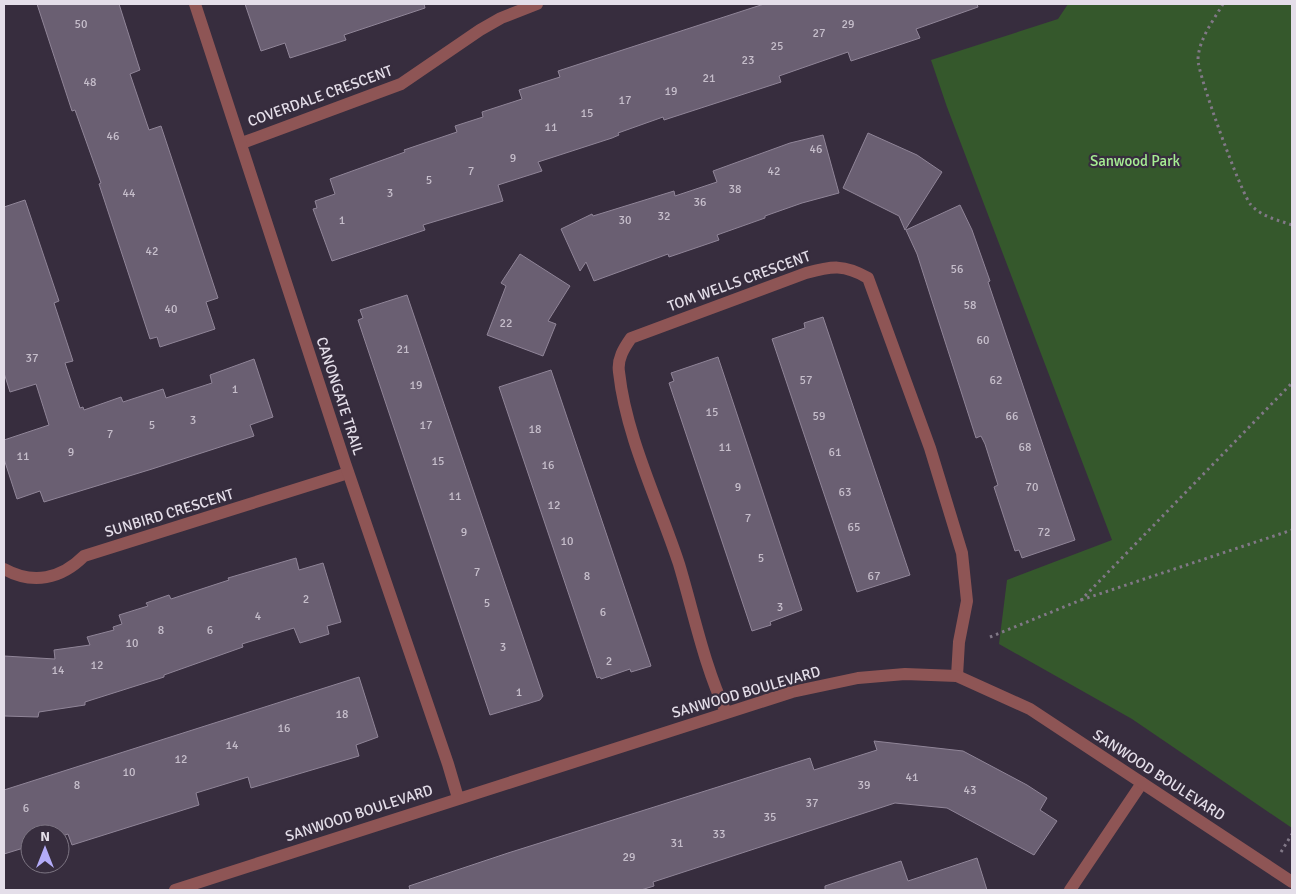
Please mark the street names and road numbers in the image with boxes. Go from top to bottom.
street label: COVERDALE CRESCENT [245,61,395,131]
street label: TOM WELLS CRESCENT [665,247,813,315]
street label: CANONGATE TRAIL [312,335,368,458]
street label: SUNBIRD CRESCENT [102,485,236,541]
street label: SANWOOD BOULEVARD [670,662,822,722]
street label: SANWOOD BOULEVARD [1090,726,1228,824]
street label: SANWOOD BOULEVARD [283,781,435,845]

